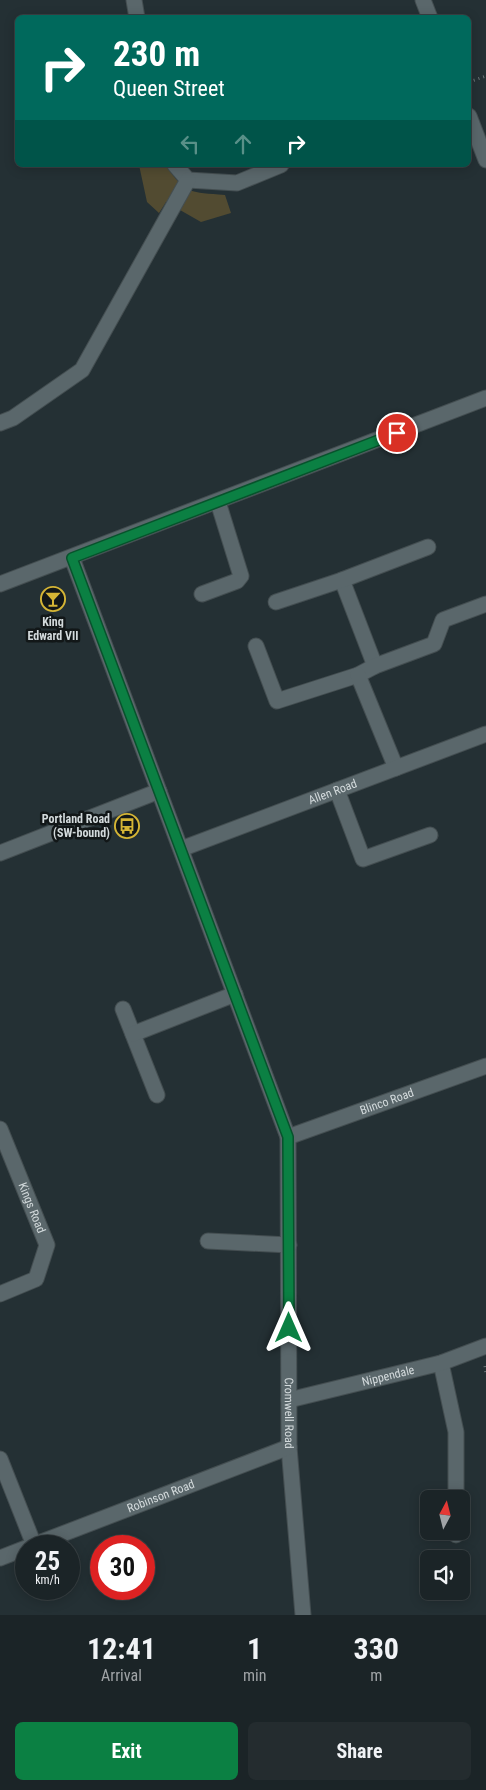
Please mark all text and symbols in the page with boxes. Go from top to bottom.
text: 230 m [113,34,200,75]
icon: right [30,35,95,100]
text: Queen Street [113,76,225,101]
icon: left [176,130,204,158]
icon: ahead [229,130,257,158]
icon: right [282,130,310,158]
pin [376,412,418,454]
icon: arrive [383,419,411,447]
bar icon: King Edward VII [40,586,66,612]
place label: King Edward VII [28,615,78,643]
street label: Allen Road [306,776,359,807]
place label: Portland Road (SW-bound) [42,812,110,840]
bus stop icon: Portland Road (SW-bound) [114,813,140,839]
street label: Blinco Road [358,1085,416,1118]
street label: Kings Road [15,1180,48,1235]
position arrow [262,1301,314,1353]
street label: Nippendale [360,1363,416,1389]
street label: Cromwell Road [282,1377,296,1449]
street label: Robinson Road [125,1477,197,1515]
north arrow [420,1490,470,1540]
map controls [420,1490,470,1600]
speed limit sign: 30 [90,1535,155,1600]
text: 25 [35,1547,60,1576]
button: sound [420,1550,470,1600]
text: km/h [35,1573,60,1587]
text: 12:41 [87,1631,156,1666]
text: 1 [247,1631,262,1666]
text: 330 [353,1631,399,1666]
text: Arrival [101,1666,142,1685]
text: min [243,1666,266,1685]
text: m [370,1666,382,1685]
button: Exit [15,1722,238,1780]
button: Share [248,1722,471,1780]

